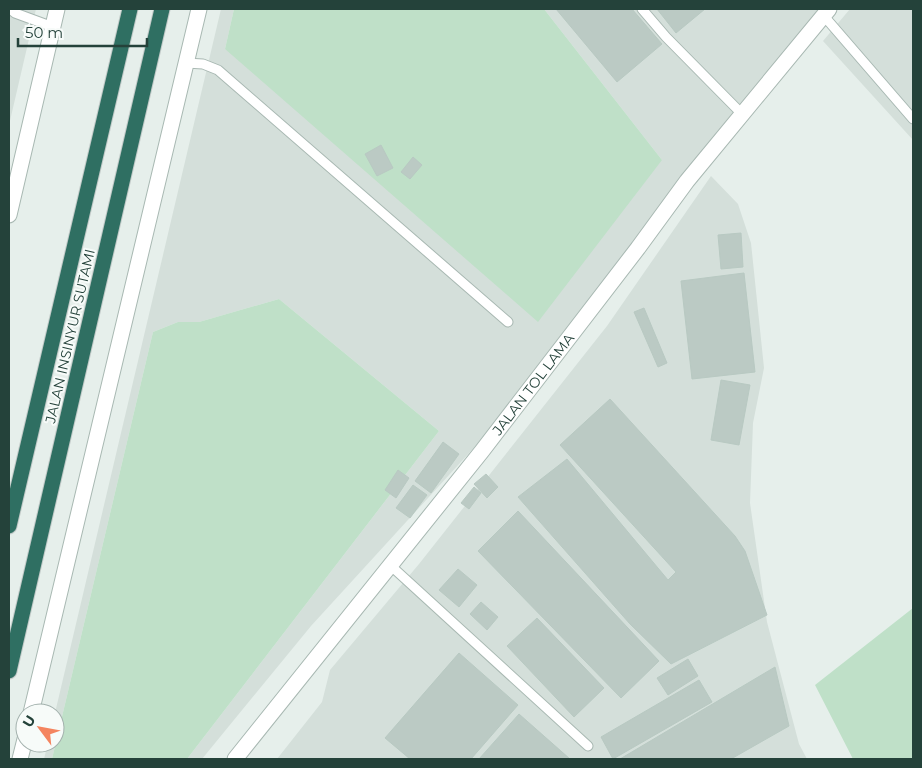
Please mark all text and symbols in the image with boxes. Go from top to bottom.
scale bar [18,15,146,47]
text: 50 m [25,23,63,42]
street label: JALAN INSINYUR SUTAMI [41,247,99,426]
street label: JALAN TOL LAMA [488,329,579,439]
north arrow [15,703,65,753]
text: U [18,712,40,731]

